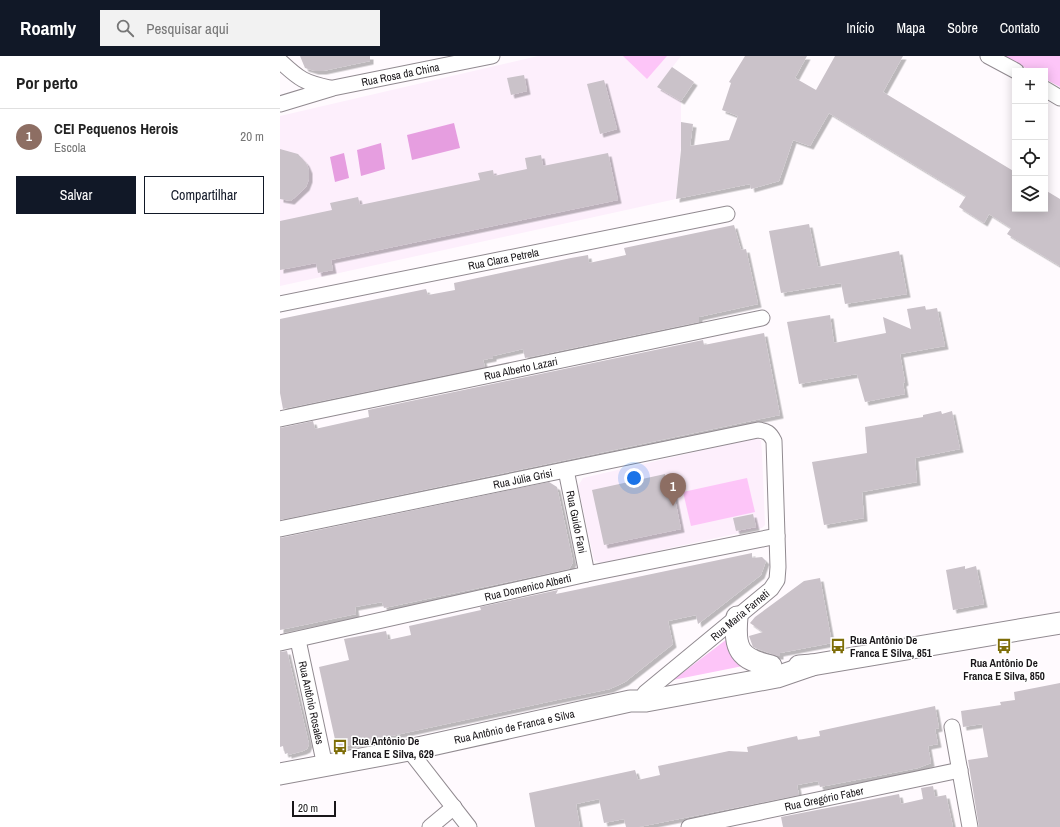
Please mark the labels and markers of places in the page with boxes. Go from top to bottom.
pin: 1 [660,473,686,506]
place label: Rua Antônio De Franca E Silva, 851 [850,633,932,660]
bus stop icon: Rua Antônio De Franca E Silva, 851 [829,637,847,655]
bus stop icon: Rua Antônio De Franca E Silva, 850 [995,637,1013,655]
place label: Rua Antônio De Franca E Silva, 850 [963,656,1045,683]
place label: Rua Antônio De Franca E Silva, 629 [352,734,434,761]
bus stop icon: Rua Antônio De Franca E Silva, 629 [331,738,349,756]

